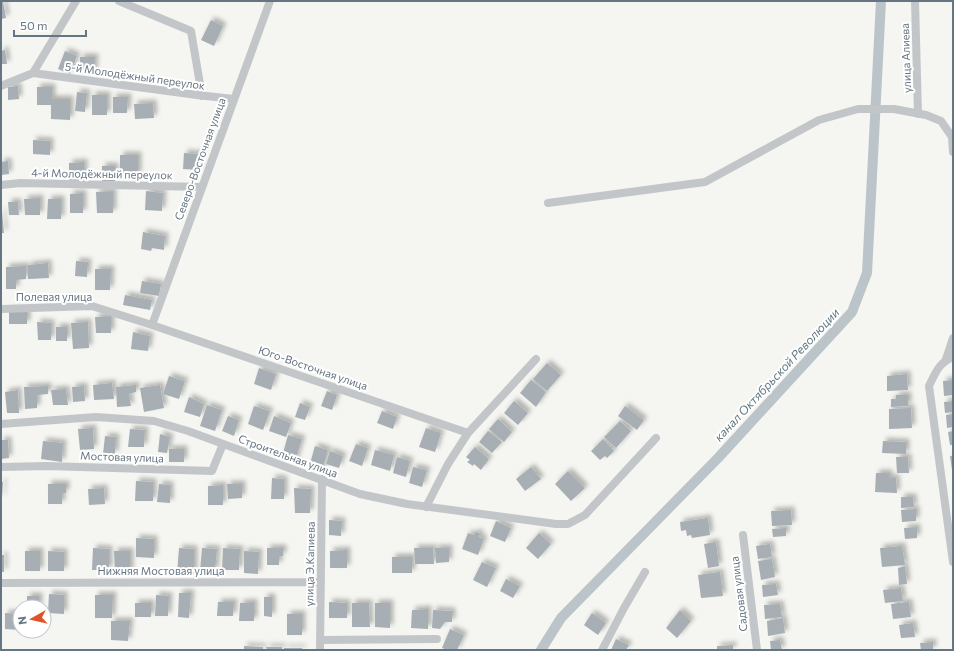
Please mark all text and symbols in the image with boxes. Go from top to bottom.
scale bar [14,12,86,38]
text: 50 m [20,18,48,32]
street label: улица Алиева [898,23,913,93]
street label: 5-й Молодёжный переулок [64,59,206,92]
street label: Северо-Восточная улица [171,96,228,222]
street label: 4-й Молодёжный переулок [31,166,173,181]
street label: Полевая улица [16,290,92,303]
water label: канал Октябрьской Революции [711,305,842,444]
street label: Юго-Восточная улица [257,343,369,392]
street label: Строительная улица [237,432,340,480]
street label: Мостовая улица [80,449,164,464]
street label: улица Э.Капиева [302,521,317,607]
street label: Садовая улица [727,556,750,632]
street label: Нижняя Мостовая улица [98,564,224,577]
north arrow [12,599,52,639]
text: N [15,615,29,625]

